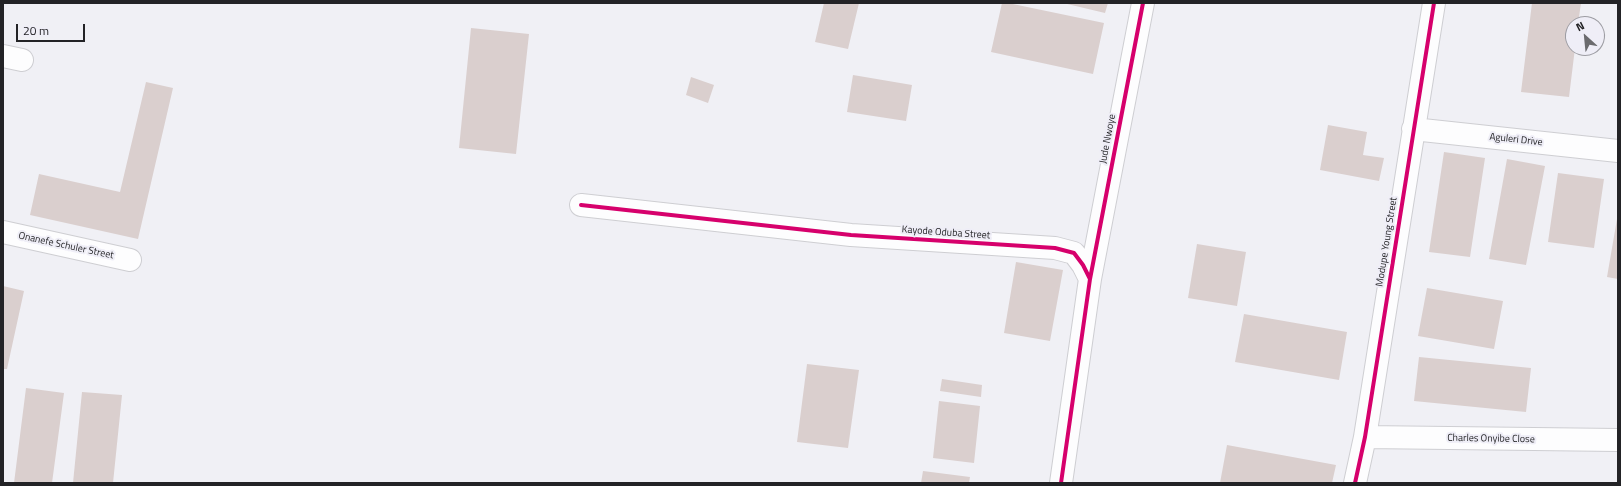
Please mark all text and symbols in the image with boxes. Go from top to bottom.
scale bar [18,16,87,42]
north arrow [1565,16,1605,56]
text: N [1573,17,1587,35]
text: 20 m [23,21,49,40]
street label: Jude Nwoye [1097,113,1119,165]
street label: Aguleri Drive [1489,131,1543,149]
street label: Modupe Young Street [1374,196,1400,288]
street label: Kayode Oduba Street [901,224,991,242]
street label: Onanefe Schuler Street [17,230,115,262]
street label: Charles Onyibe Close [1447,432,1535,446]

